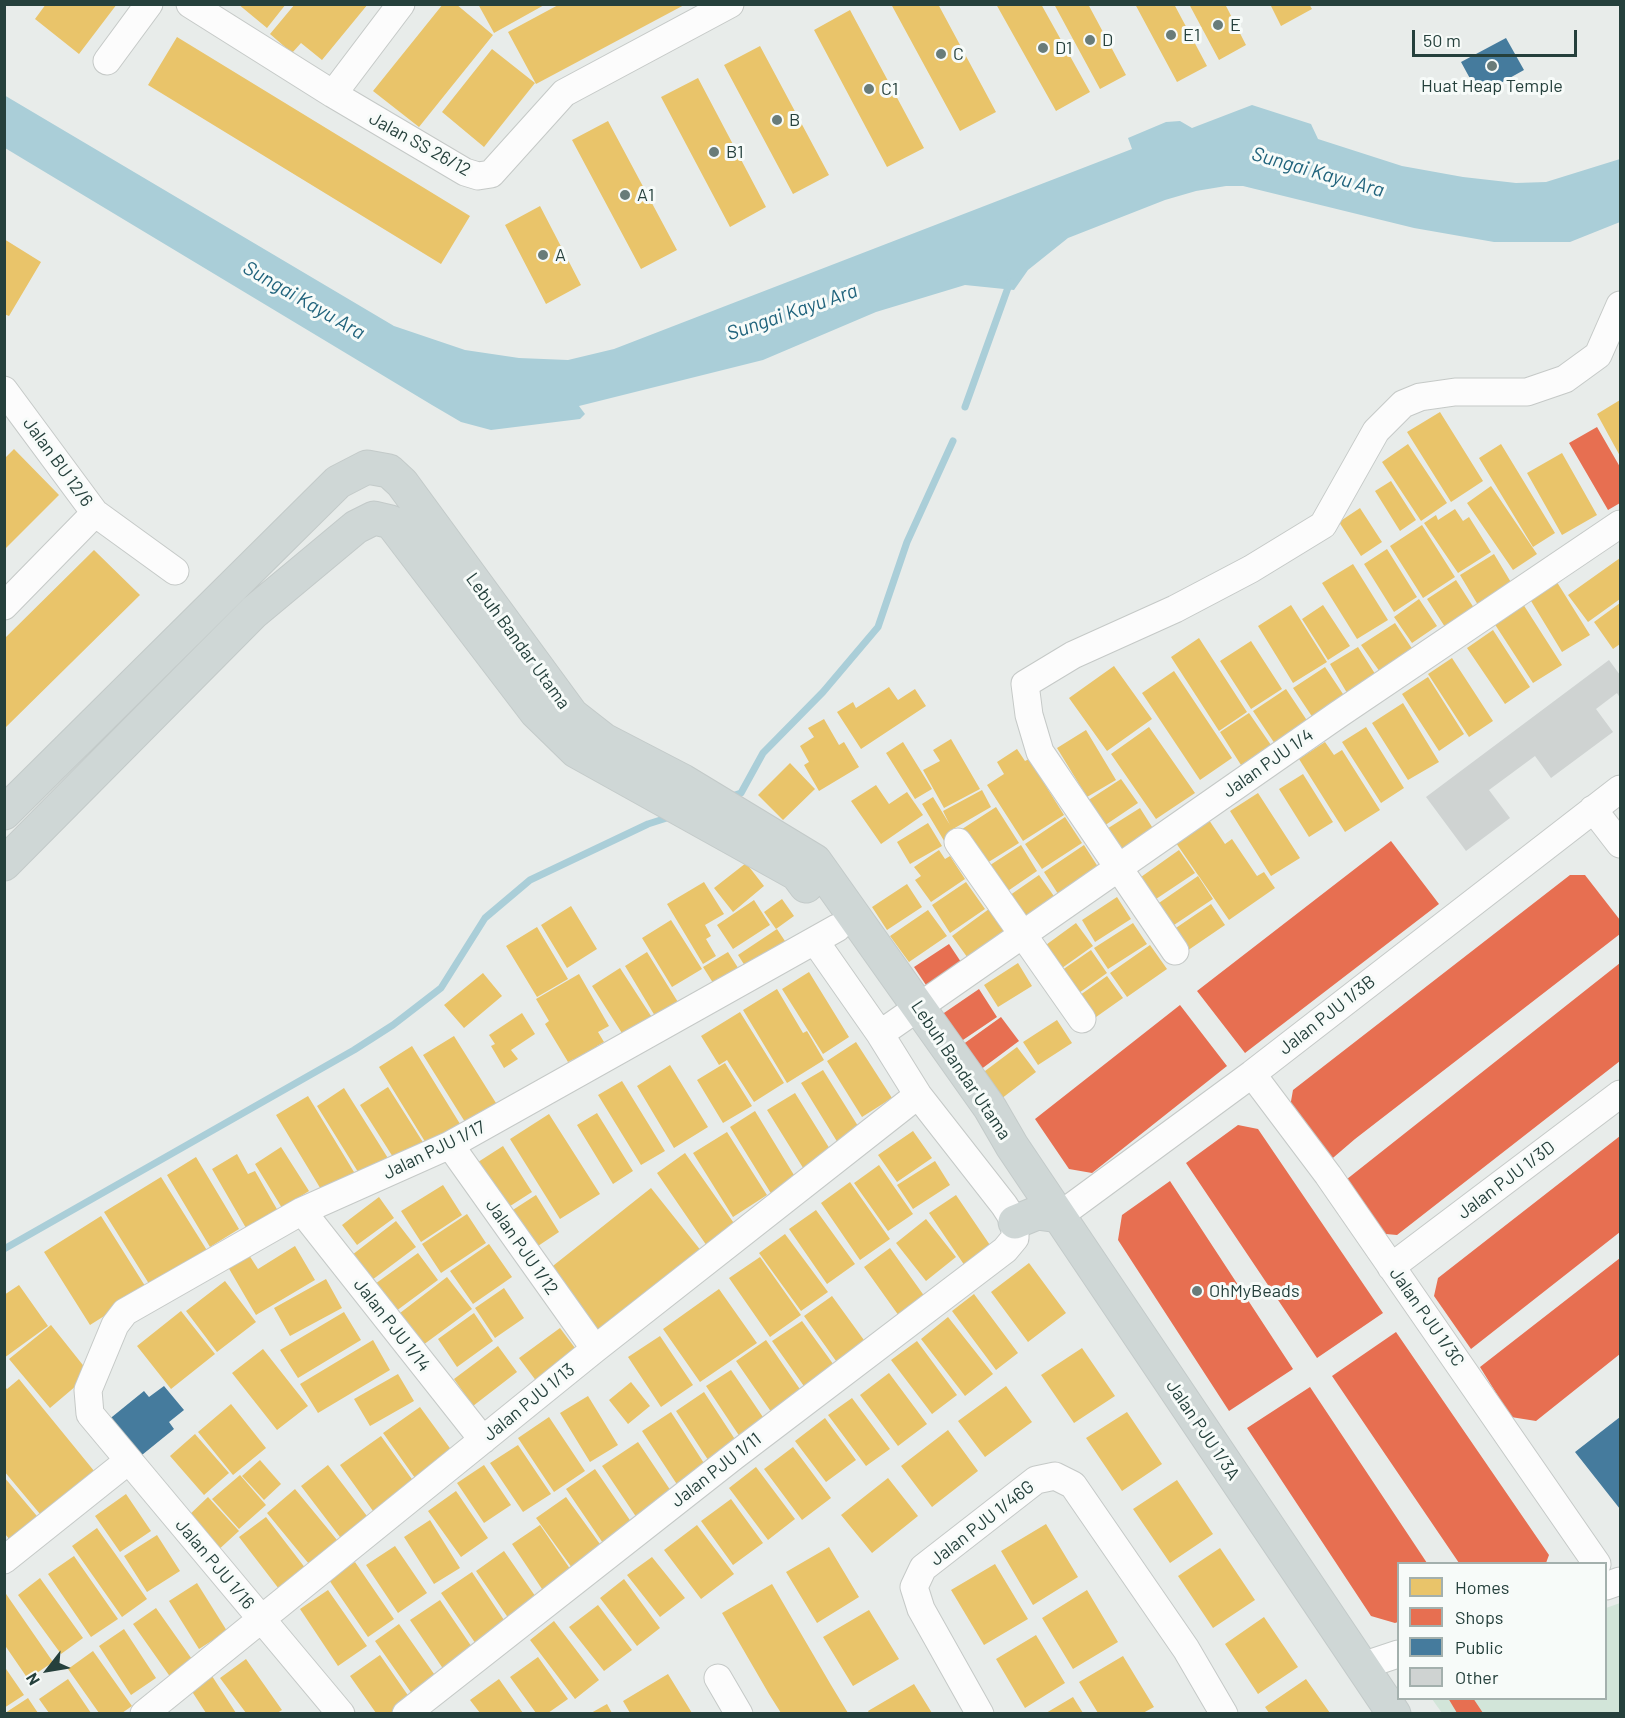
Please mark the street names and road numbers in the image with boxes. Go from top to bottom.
street label: Jalan SS 26/12 [365,107,475,181]
street label: Jalan BU 12/6 [18,413,98,511]
street label: Lebuh Bandar Utama [461,569,575,713]
street label: Jalan PJU 1/4 [1219,724,1317,802]
street label: Jalan PJU 1/3B [1275,971,1379,1059]
street label: Lebuh Bandar Utama [906,996,1016,1144]
street label: Jalan PJU 1/17 [380,1116,488,1184]
street label: Jalan PJU 1/3D [1453,1136,1559,1224]
street label: Jalan PJU 1/12 [481,1195,563,1299]
street label: Jalan PJU 1/3C [1385,1263,1469,1371]
street label: Jalan PJU 1/14 [349,1274,435,1376]
street label: Jalan PJU 1/13 [479,1359,579,1445]
street label: Jalan PJU 1/3A [1162,1376,1244,1484]
street label: Jalan PJU 1/11 [667,1428,765,1512]
street label: Jalan PJU 1/46G [926,1476,1038,1570]
street label: Jalan PJU 1/16 [171,1514,259,1614]

